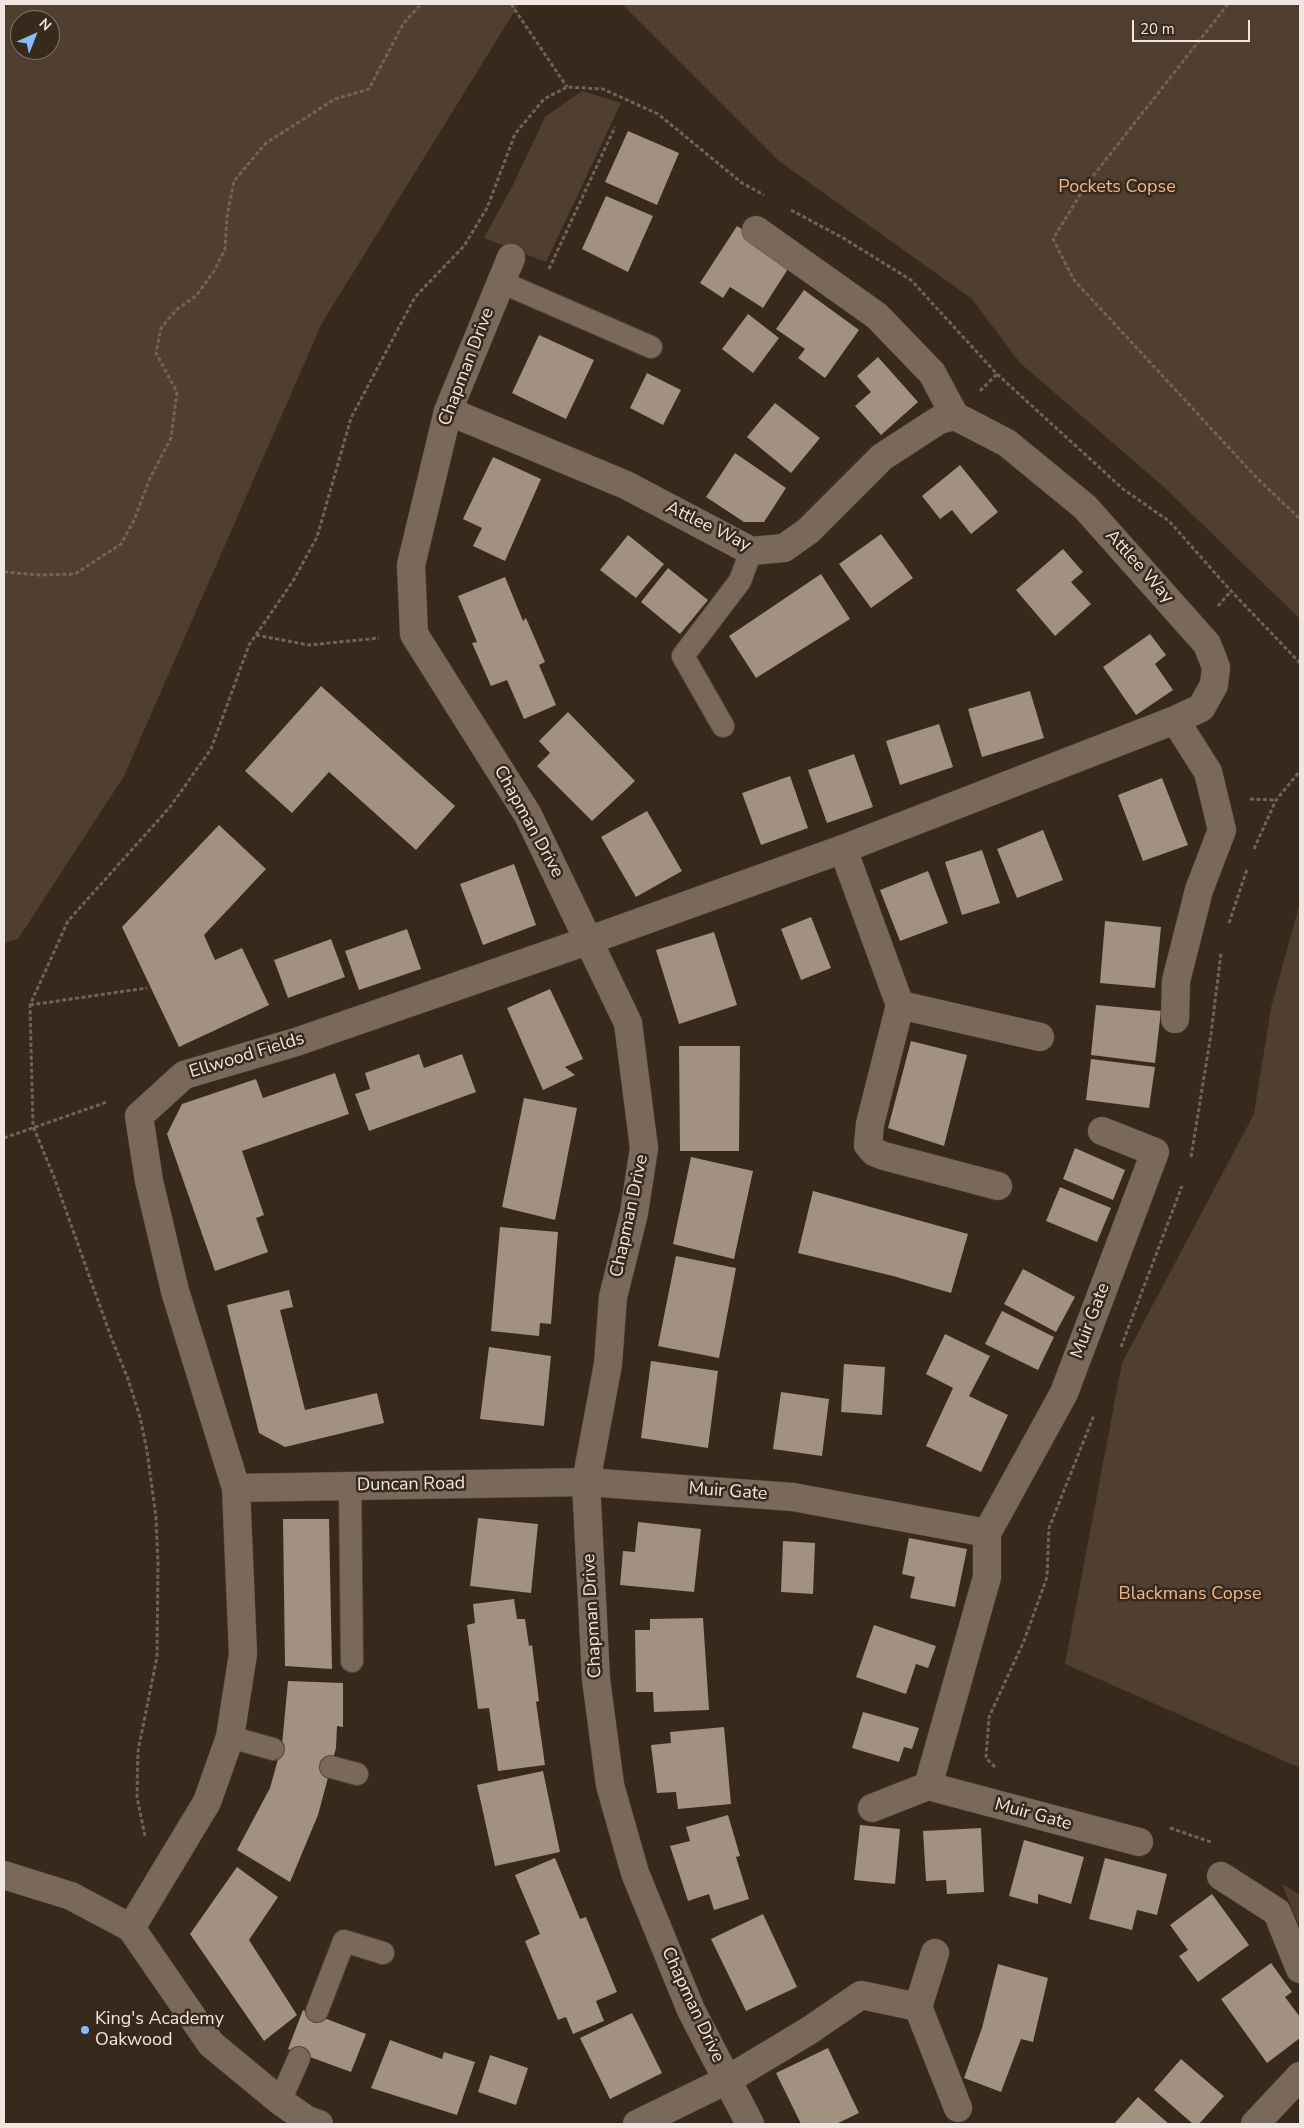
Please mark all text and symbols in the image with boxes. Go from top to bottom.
north arrow [10,10,60,60]
scale bar [1134,10,1252,42]
text: N [35,14,55,35]
text: 20 m [1140,19,1175,39]
park label: Pockets Copse [1058,177,1176,199]
street label: Chapman Drive [435,305,499,429]
street label: Attlee Way [662,497,754,557]
street label: Attlee Way [1100,526,1178,608]
street label: Chapman Drive [488,762,568,882]
street label: Ellwood Fields [187,1028,307,1084]
street label: Chapman Drive [606,1153,654,1279]
street label: Muir Gate [1067,1280,1115,1362]
street label: Duncan Road [357,1473,465,1497]
street label: Muir Gate [688,1478,768,1506]
street label: Chapman Drive [579,1553,607,1679]
park label: Blackmans Copse [1118,1584,1262,1606]
street label: Muir Gate [992,1794,1074,1836]
street label: Chapman Drive [656,1944,728,2066]
place label: King's Academy Oakwood [95,2009,224,2052]
marker: King's Academy Oakwood [79,2024,91,2036]

